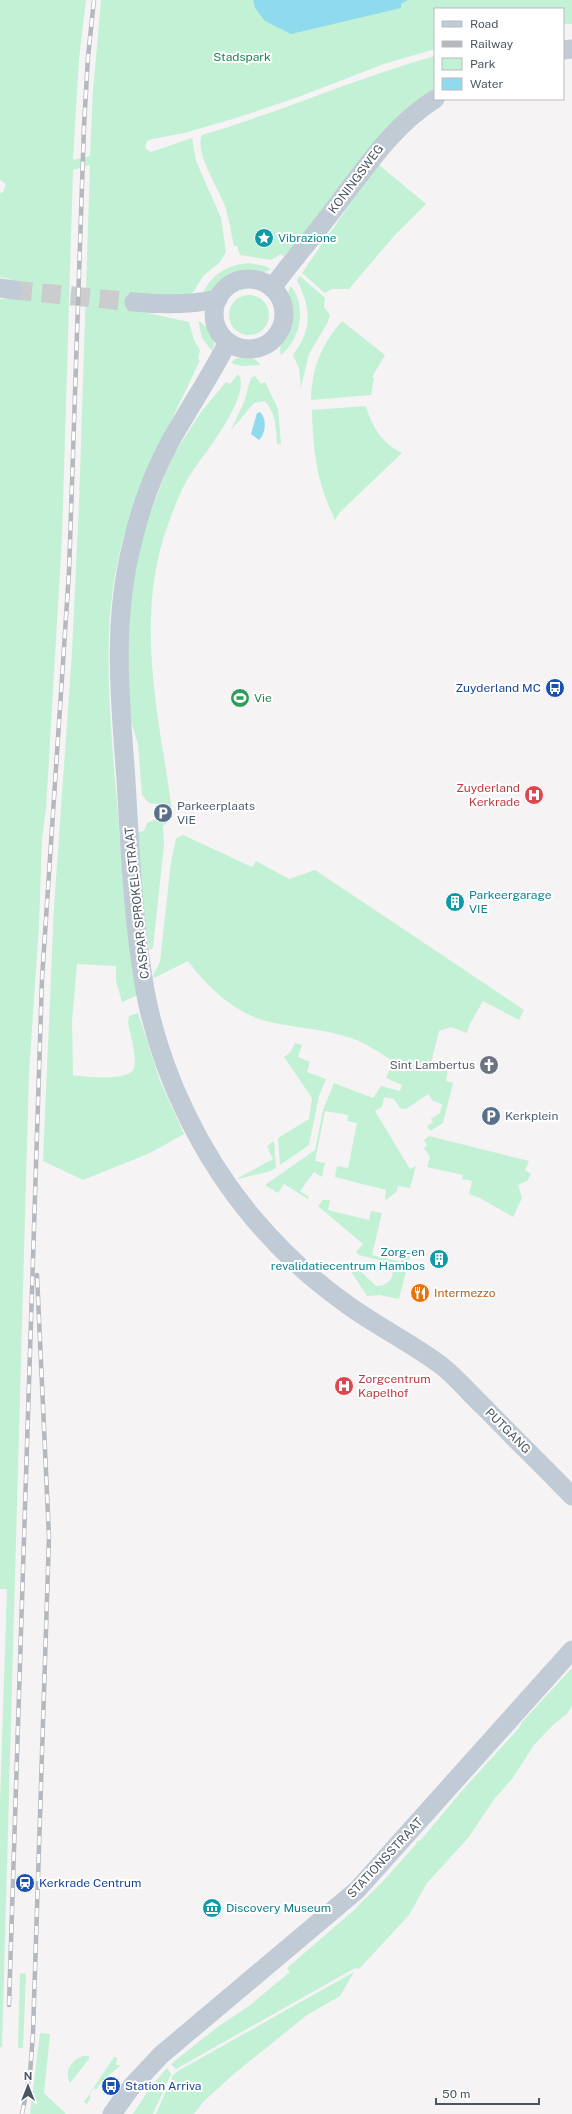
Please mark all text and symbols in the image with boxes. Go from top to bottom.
legend [434,8,564,100]
text: Road [470,17,498,31]
text: Railway [470,37,514,51]
park label: Stadspark [213,50,271,64]
text: Park [470,57,496,71]
text: Water [470,77,504,91]
street label: KONINGSWEG [326,142,386,216]
place icon: Vibrazione [253,227,275,249]
place label: Vibrazione [278,231,337,245]
bus stop icon: Zuyderland MC [544,677,566,699]
place label: Zuyderland MC [455,681,541,695]
sports icon: Vie [229,687,251,709]
place label: Vie [254,691,272,705]
place label: Zuyderland Kerkrade [456,781,520,809]
hospital icon: Zuyderland Kerkrade [523,784,545,806]
place label: Parkeerplaats VIE [177,799,255,827]
parking icon: Parkeerplaats VIE [152,802,174,824]
street label: CASPAR SPROKELSTRAAT [122,826,152,980]
place label: Parkeergarage VIE [469,888,552,916]
building icon: Parkeergarage VIE [444,891,466,913]
church icon: Sint Lambertus [478,1054,500,1076]
place label: Sint Lambertus [390,1058,475,1072]
parking icon: Kerkplein [480,1105,502,1127]
place label: Kerkplein [505,1109,558,1123]
place label: Zorg- en revalidatiecentrum Hambos [271,1245,425,1273]
building icon: Zorg- en revalidatiecentrum Hambos [428,1248,450,1270]
restaurant icon: Intermezzo [409,1282,431,1304]
place label: Intermezzo [434,1286,496,1300]
place label: Zorgcentrum Kapelhof [358,1372,431,1400]
hospital icon: Zorgcentrum Kapelhof [333,1375,355,1397]
street label: PUTGANG [482,1405,534,1457]
street label: STATIONSSTRAAT [344,1815,426,1901]
station icon: Kerkrade Centrum [14,1872,36,1894]
place label: Kerkrade Centrum [39,1876,141,1890]
museum icon: Discovery Museum [201,1897,223,1919]
place label: Discovery Museum [226,1901,331,1915]
north arrow [8,2066,48,2106]
text: N [24,2070,32,2082]
bus stop icon: Station Arriva [100,2075,122,2097]
place label: Station Arriva [125,2079,202,2093]
scale bar [436,2080,539,2106]
text: 50 m [442,2087,470,2101]

